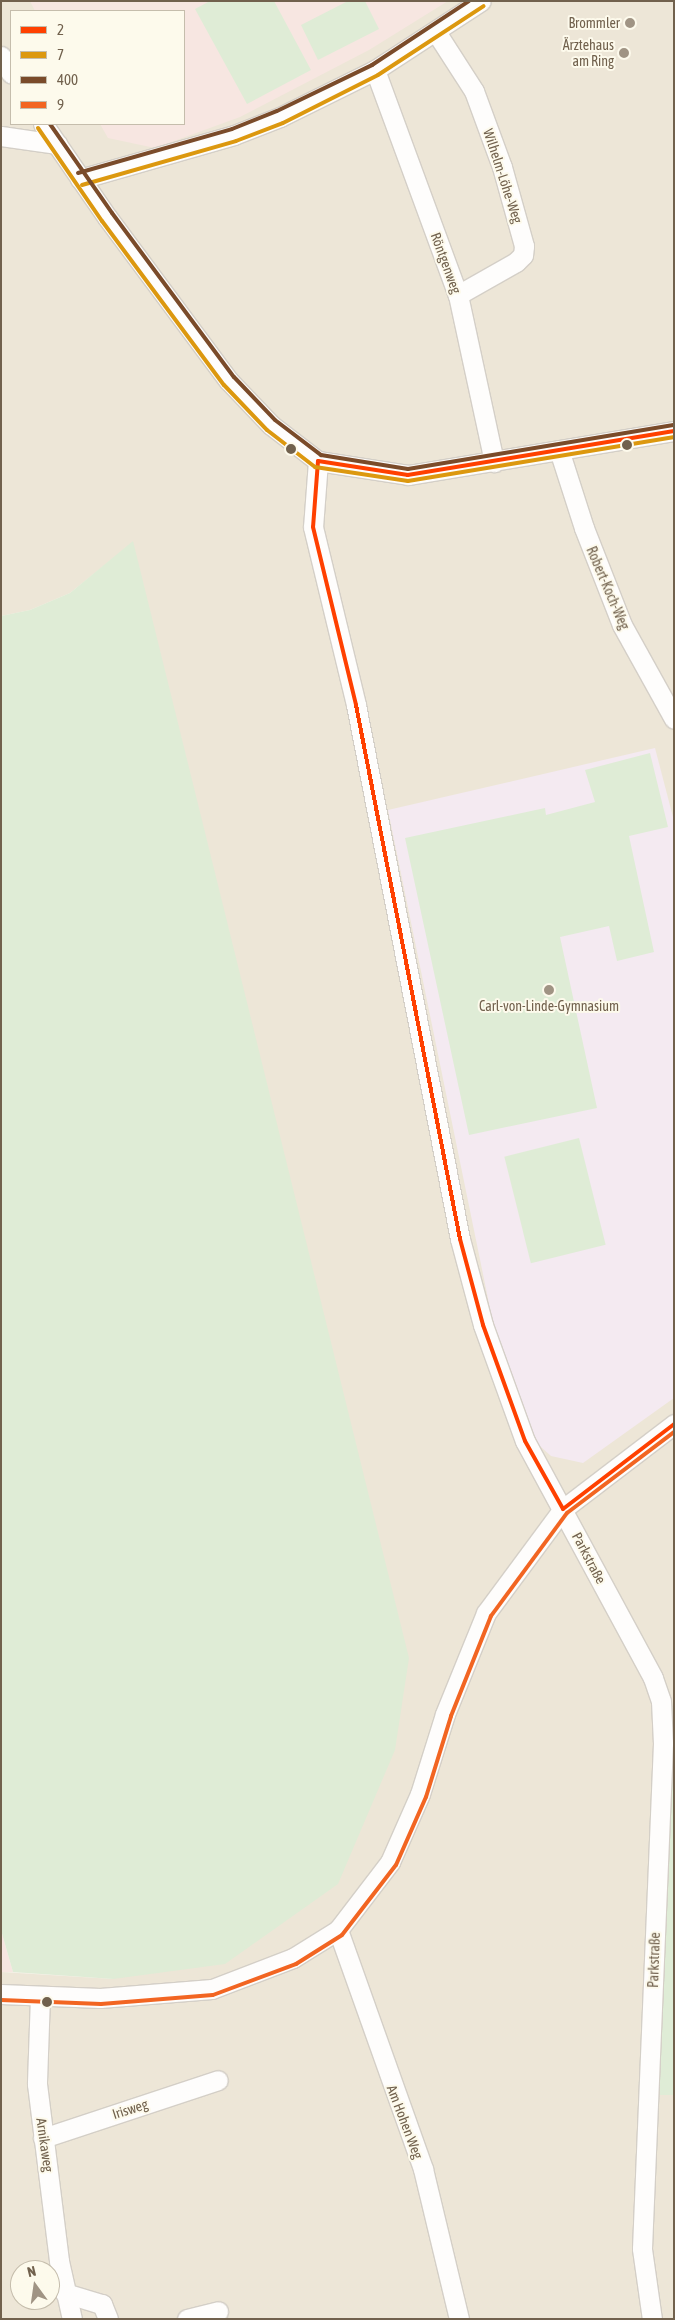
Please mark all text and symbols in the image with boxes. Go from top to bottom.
legend [10,10,185,125]
place label: Brommler [568,15,620,31]
marker: Brommler [624,17,636,29]
text: 2 [57,21,64,38]
place label: Ärztehaus am Ring [563,37,614,70]
text: 7 [57,46,64,63]
marker: Ärztehaus am Ring [618,47,630,59]
text: 400 [57,71,78,88]
text: 9 [57,96,64,113]
street label: Wilhelm-Löhe-Weg [480,127,526,225]
street label: Röntgenweg [427,230,465,296]
unlabelled marker [622,440,632,450]
unlabelled marker [286,444,296,454]
street label: Robert-Koch-Weg [583,544,633,632]
marker: Carl-von-Linde-Gymnasium [543,984,555,996]
place label: Carl-von-Linde-Gymnasium [479,998,619,1014]
street label: Parkstraße [569,1529,609,1587]
street label: Parkstraße [645,1932,663,1988]
unlabelled marker [42,1997,52,2007]
street label: Am Hohen Weg [383,2083,427,2161]
street label: Irisweg [110,2095,150,2123]
street label: Arnikaweg [33,2117,57,2173]
north arrow [10,2260,60,2310]
text: N [26,2263,38,2280]

